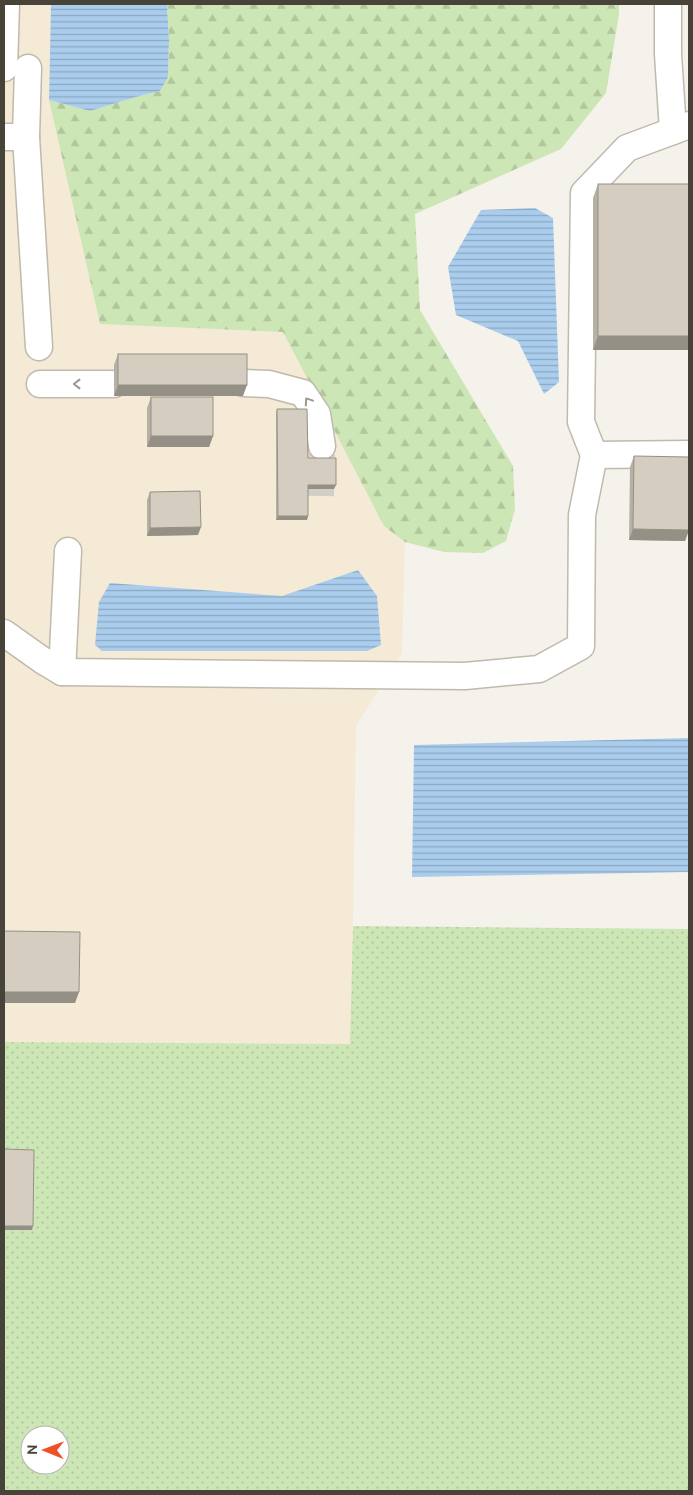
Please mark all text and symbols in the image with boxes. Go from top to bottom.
one-way arrow [73,379,80,389]
one-way arrow [305,397,314,406]
north arrow [20,1425,70,1475]
text: N [24,1444,40,1455]

